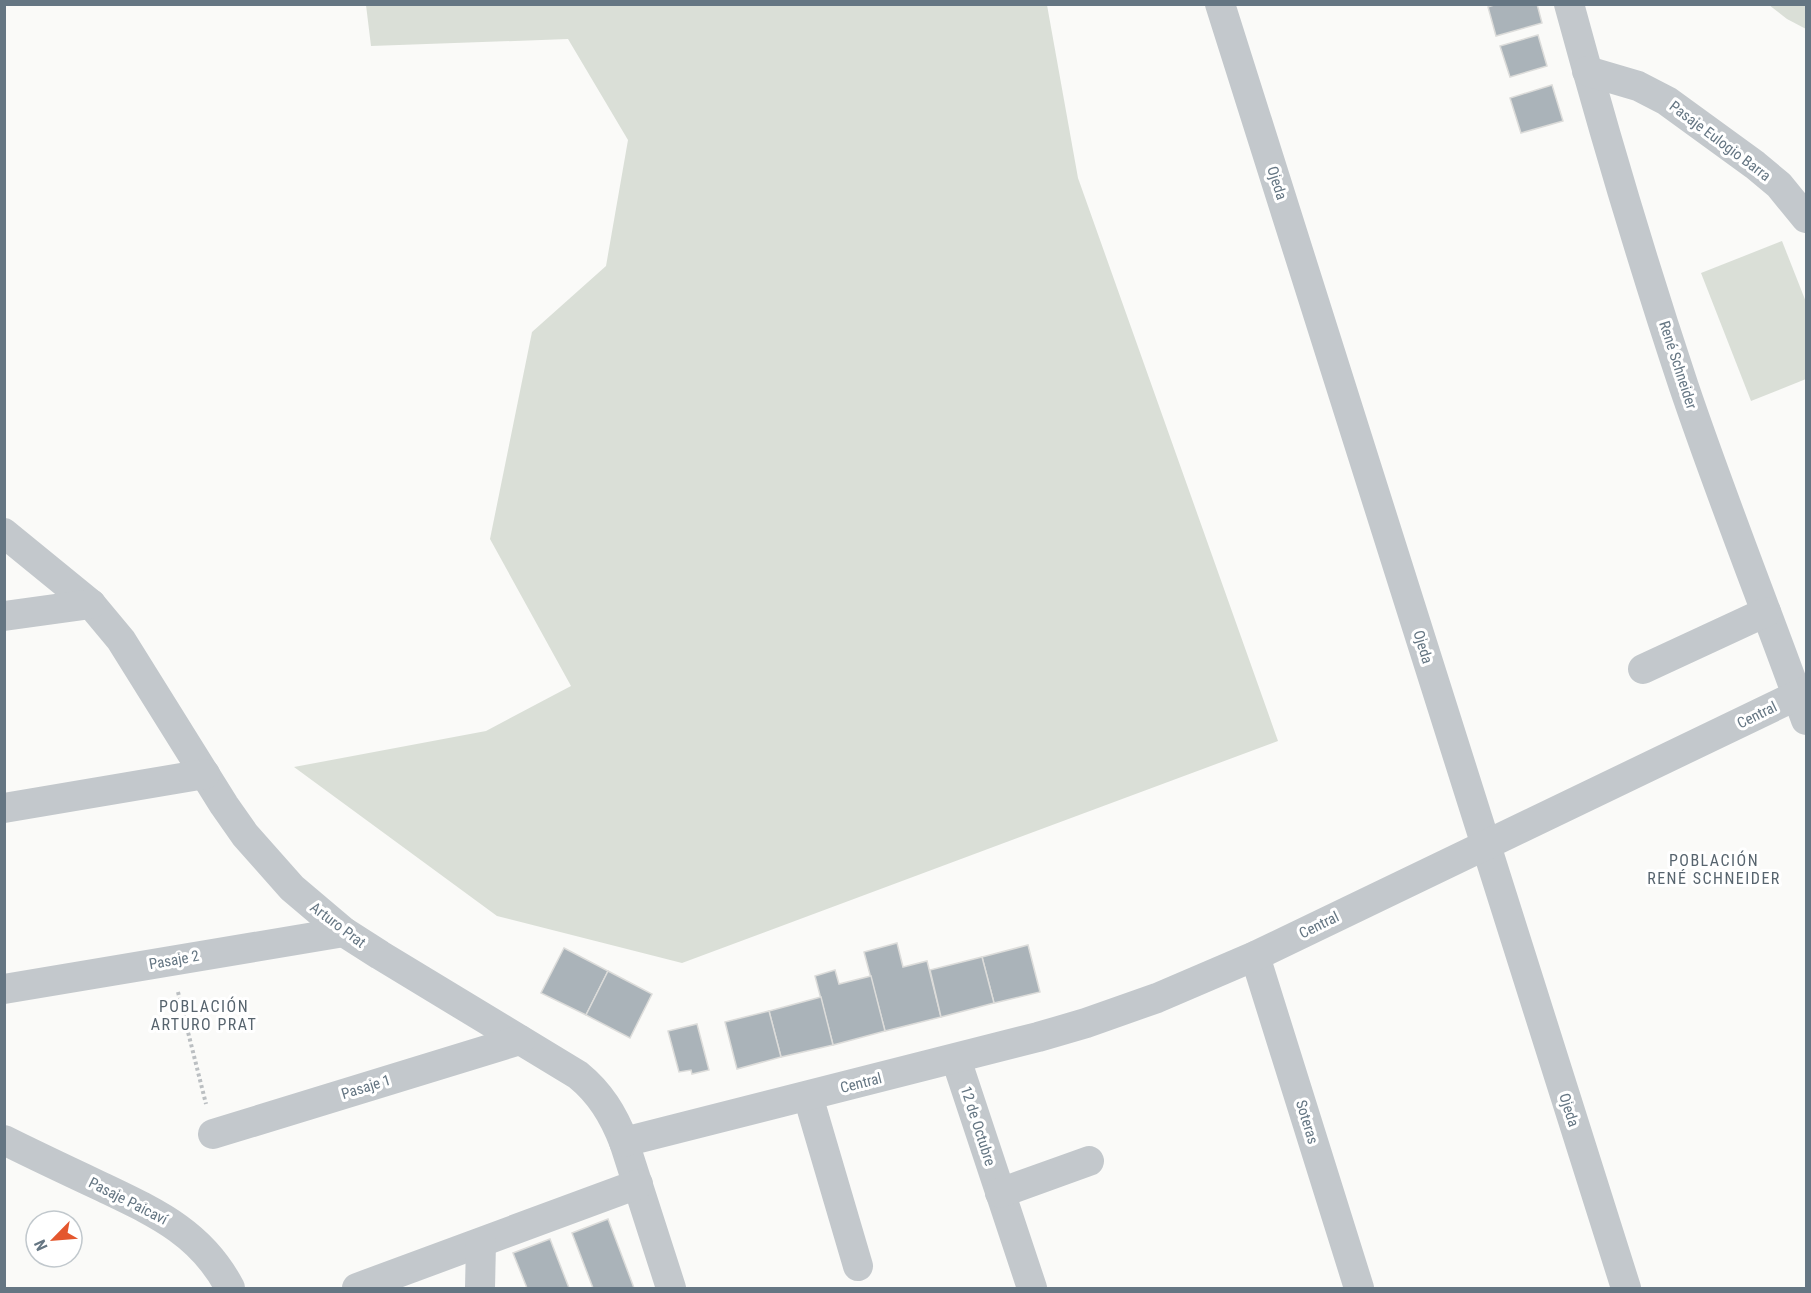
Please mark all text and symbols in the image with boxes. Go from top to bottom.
street label: Pasaje Eulogio Barra [1666,97,1774,185]
street label: Ojeda [1263,164,1291,202]
street label: René Schneider [1655,319,1701,412]
street label: Ojeda [1409,628,1437,666]
street label: Central [1734,698,1780,732]
district label: POBLACIÓN RENÉ SCHNEIDER [1647,850,1781,888]
street label: Arturo Prat [307,898,369,952]
street label: Central [1296,908,1342,942]
street label: Pasaje 2 [147,947,201,973]
district label: POBLACIÓN ARTURO PRAT [151,996,257,1034]
street label: Central [838,1069,884,1097]
street label: Pasaje 1 [339,1071,393,1103]
street label: 12 de Octubre [957,1084,999,1168]
street label: Ojeda [1555,1091,1583,1129]
street label: Soteras [1292,1098,1322,1146]
street label: Pasaje Paicaví [86,1173,172,1229]
north arrow [24,1209,84,1269]
text: N [30,1237,52,1254]

